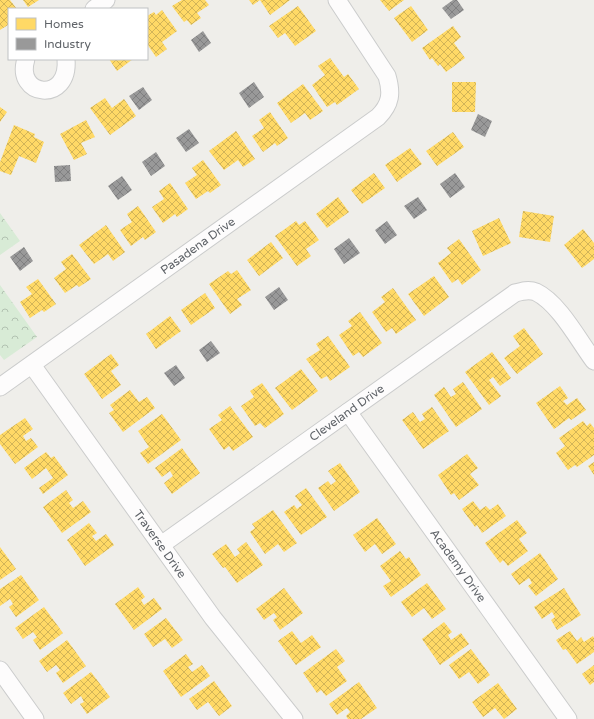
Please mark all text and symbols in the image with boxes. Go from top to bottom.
legend [8,8,148,60]
text: Homes [44,17,84,31]
text: Industry [44,37,91,51]
street label: Pasadena Drive [158,214,238,277]
street label: Cleveland Drive [307,381,387,444]
street label: Traverse Drive [131,507,189,581]
street label: Academy Drive [427,526,489,605]

